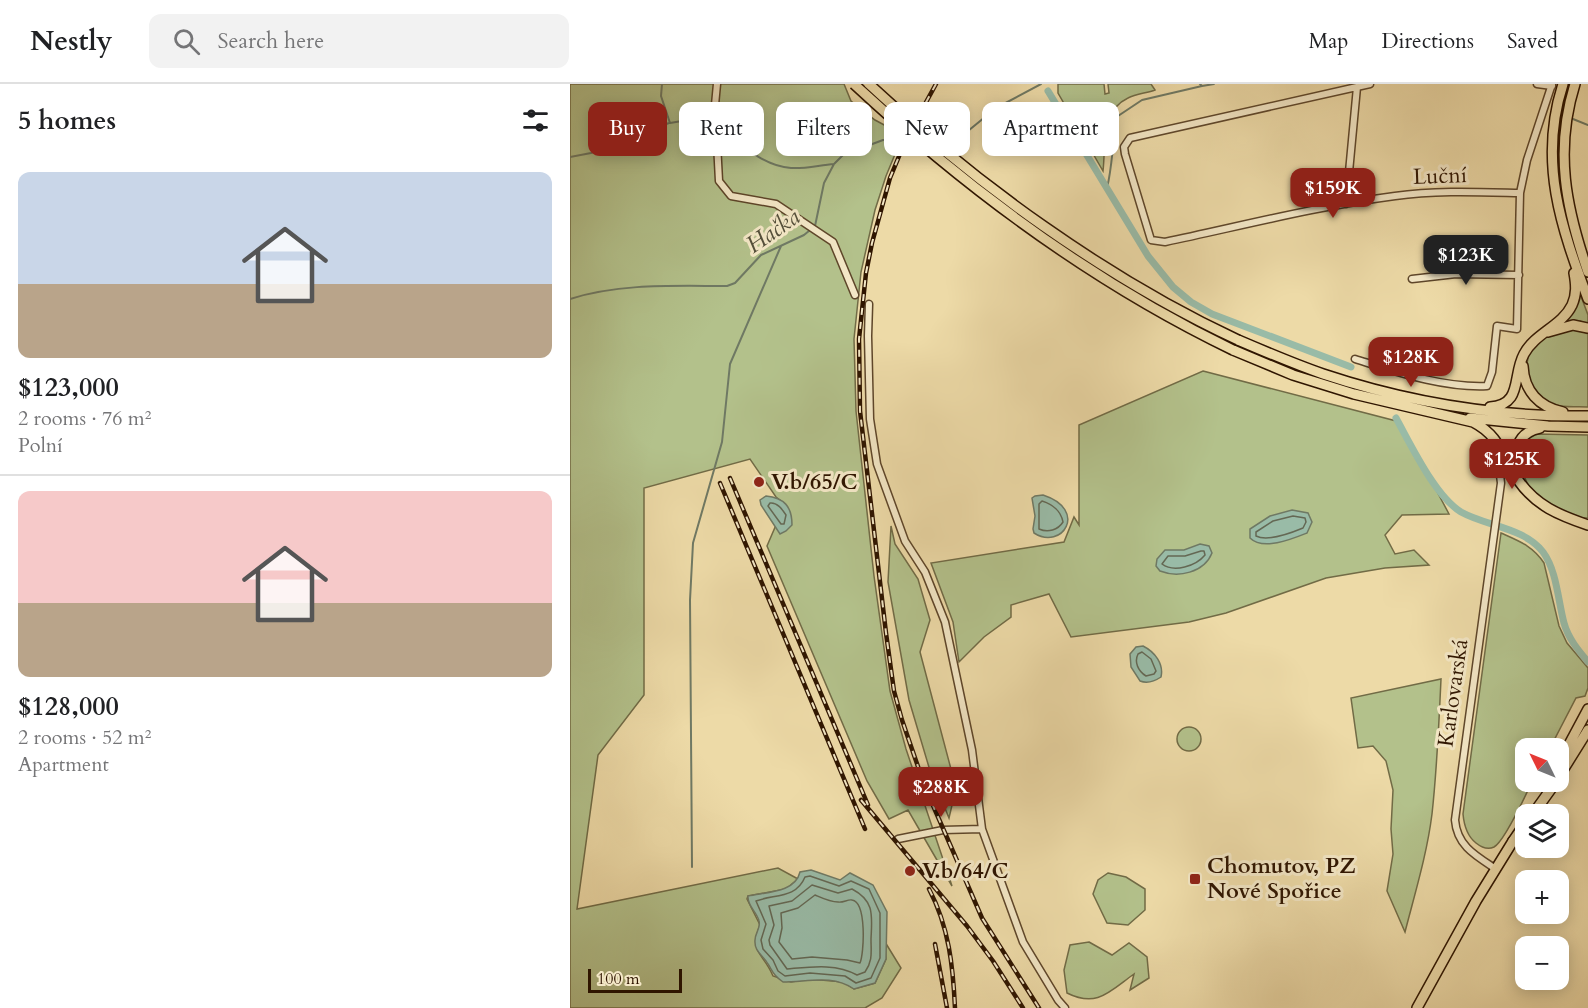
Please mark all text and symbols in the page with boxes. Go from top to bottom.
search box [149,14,569,68]
text: Nestly [30,22,113,60]
icon: search [170,25,203,58]
text: Search here [218,26,324,56]
text: Map [1308,27,1348,56]
text: Directions [1381,27,1474,56]
text: Saved [1507,27,1558,56]
chip: Buy [588,102,667,156]
chip: Rent [679,102,764,156]
chip: Filters [776,102,872,156]
chip: New [884,102,970,156]
chip: Apartment [982,102,1119,156]
text: 5 homes [18,103,116,138]
icon: filters [519,104,552,137]
street label: Luční [1412,160,1468,192]
pin: $159K [1291,168,1375,219]
text: $159K [1304,174,1362,201]
water label: Hačka [739,200,807,261]
icon: home [231,211,339,319]
pin: $123K [1424,235,1508,286]
text: $123K [1437,241,1495,268]
pin: $128K [1369,337,1453,388]
text: $128K [1382,343,1440,370]
text: $123,000 [18,370,119,405]
text: 2 rooms · 76 m² [18,405,151,432]
text: Polní [18,432,63,459]
pin: $125K [1470,439,1554,490]
text: $125K [1483,445,1541,472]
place label: V.b/65/C [771,467,858,497]
marker: V.b/65/C [752,475,766,489]
icon: home [231,530,339,638]
street label: Karlovarská [1431,637,1475,749]
text: $128,000 [18,689,119,724]
text: 2 rooms · 52 m² [18,724,151,751]
north arrow [1515,738,1569,792]
map controls [1515,738,1569,990]
text: Apartment [18,751,109,778]
pin: $288K [899,767,983,818]
text: $288K [912,773,970,800]
button: layers [1515,804,1569,858]
place label: Chomutov, PZ Nové Spořice [1207,851,1356,906]
place label: V.b/64/C [922,856,1009,886]
marker: V.b/64/C [903,864,917,878]
button: + [1515,870,1569,924]
marker: Chomutov, PZ Nové Spořice [1188,872,1202,886]
button: − [1515,936,1569,990]
scale bar [588,966,682,994]
text: 100 m [597,968,639,990]

